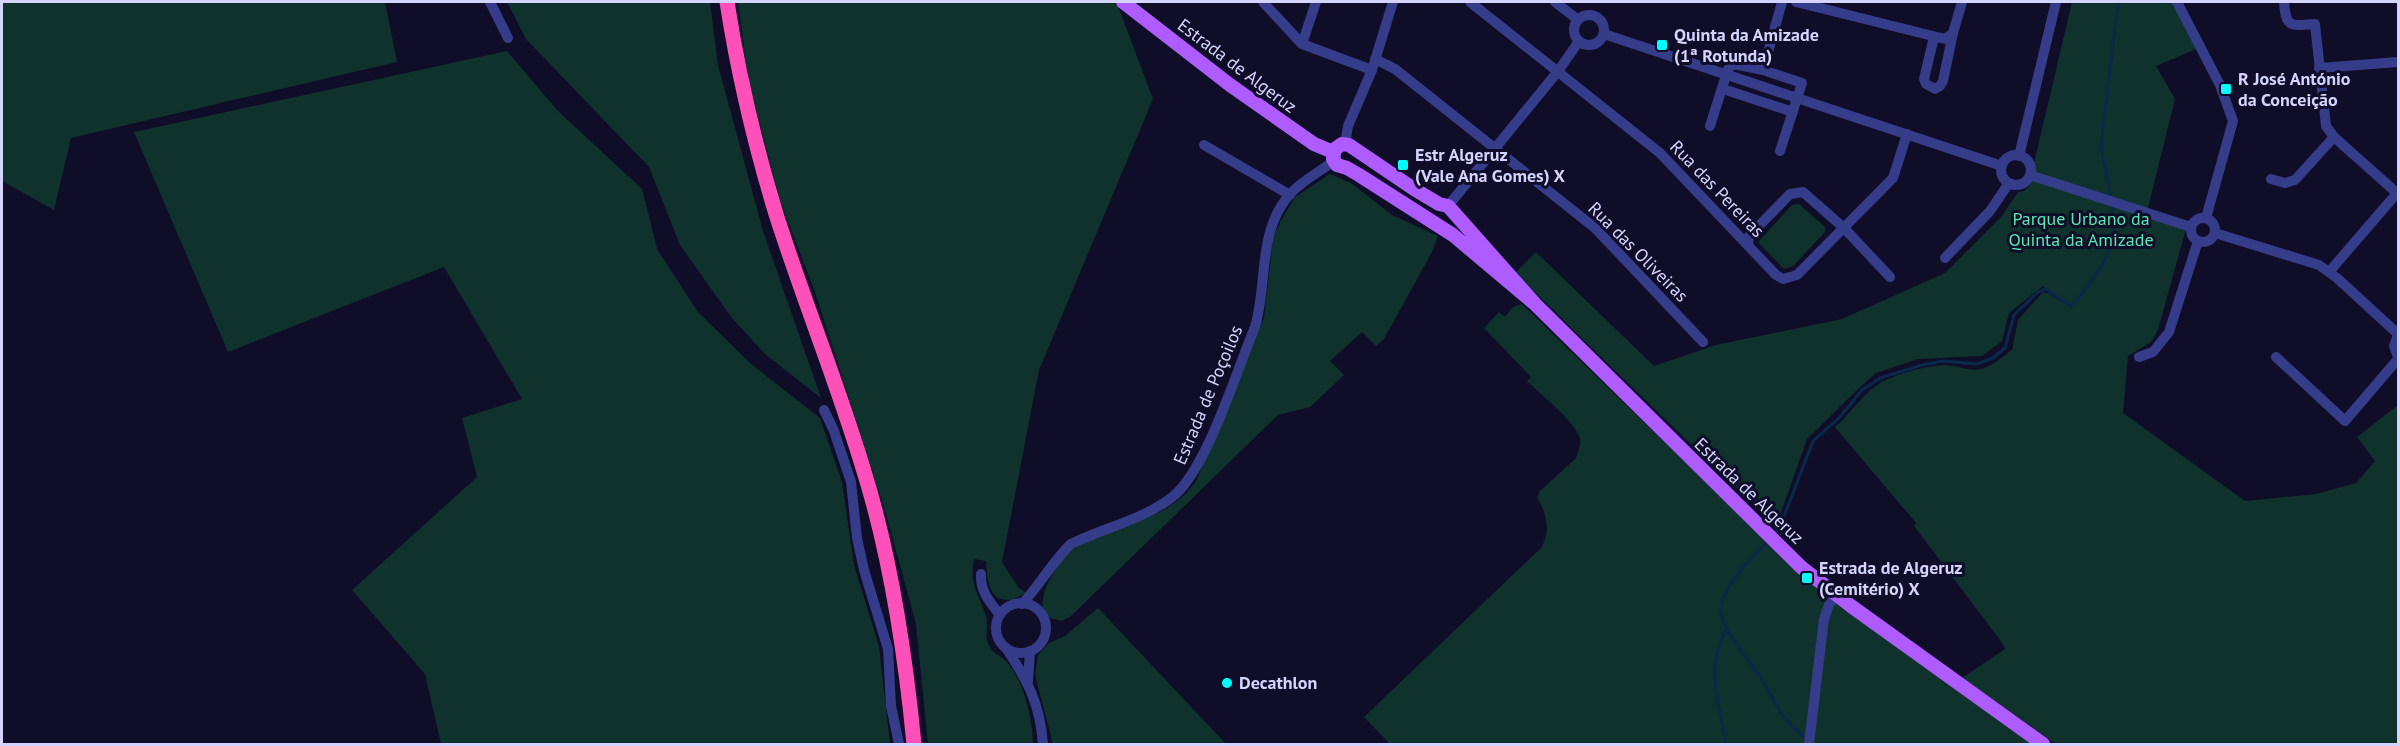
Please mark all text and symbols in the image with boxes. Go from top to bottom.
street label: Estrada de Algeruz [1173,13,1301,118]
place label: Quinta da Amizade (1ª Rotunda) [1674,23,1819,67]
marker: Quinta da Amizade (1ª Rotunda) [1655,38,1669,52]
place label: R José António da Conceição [2238,67,2351,111]
marker: R José António da Conceição [2219,82,2233,96]
street label: Rua das Pereiras [1665,135,1769,242]
place label: Estr Algeruz (Vale Ana Gomes) X [1415,143,1566,187]
marker: Estr Algeruz (Vale Ana Gomes) X [1396,158,1410,172]
street label: Rua das Oliveiras [1583,197,1693,307]
park label: Parque Urbano da Quinta da Amizade [2008,207,2154,251]
street label: Estrada de Poçoilos [1168,322,1247,468]
street label: Estrada de Algeruz [1690,433,1809,549]
place label: Estrada de Algeruz (Cemitério) X [1819,556,1963,600]
marker: Estrada de Algeruz (Cemitério) X [1800,571,1814,585]
place label: Decathlon [1239,671,1317,694]
marker: Decathlon [1220,676,1234,690]

